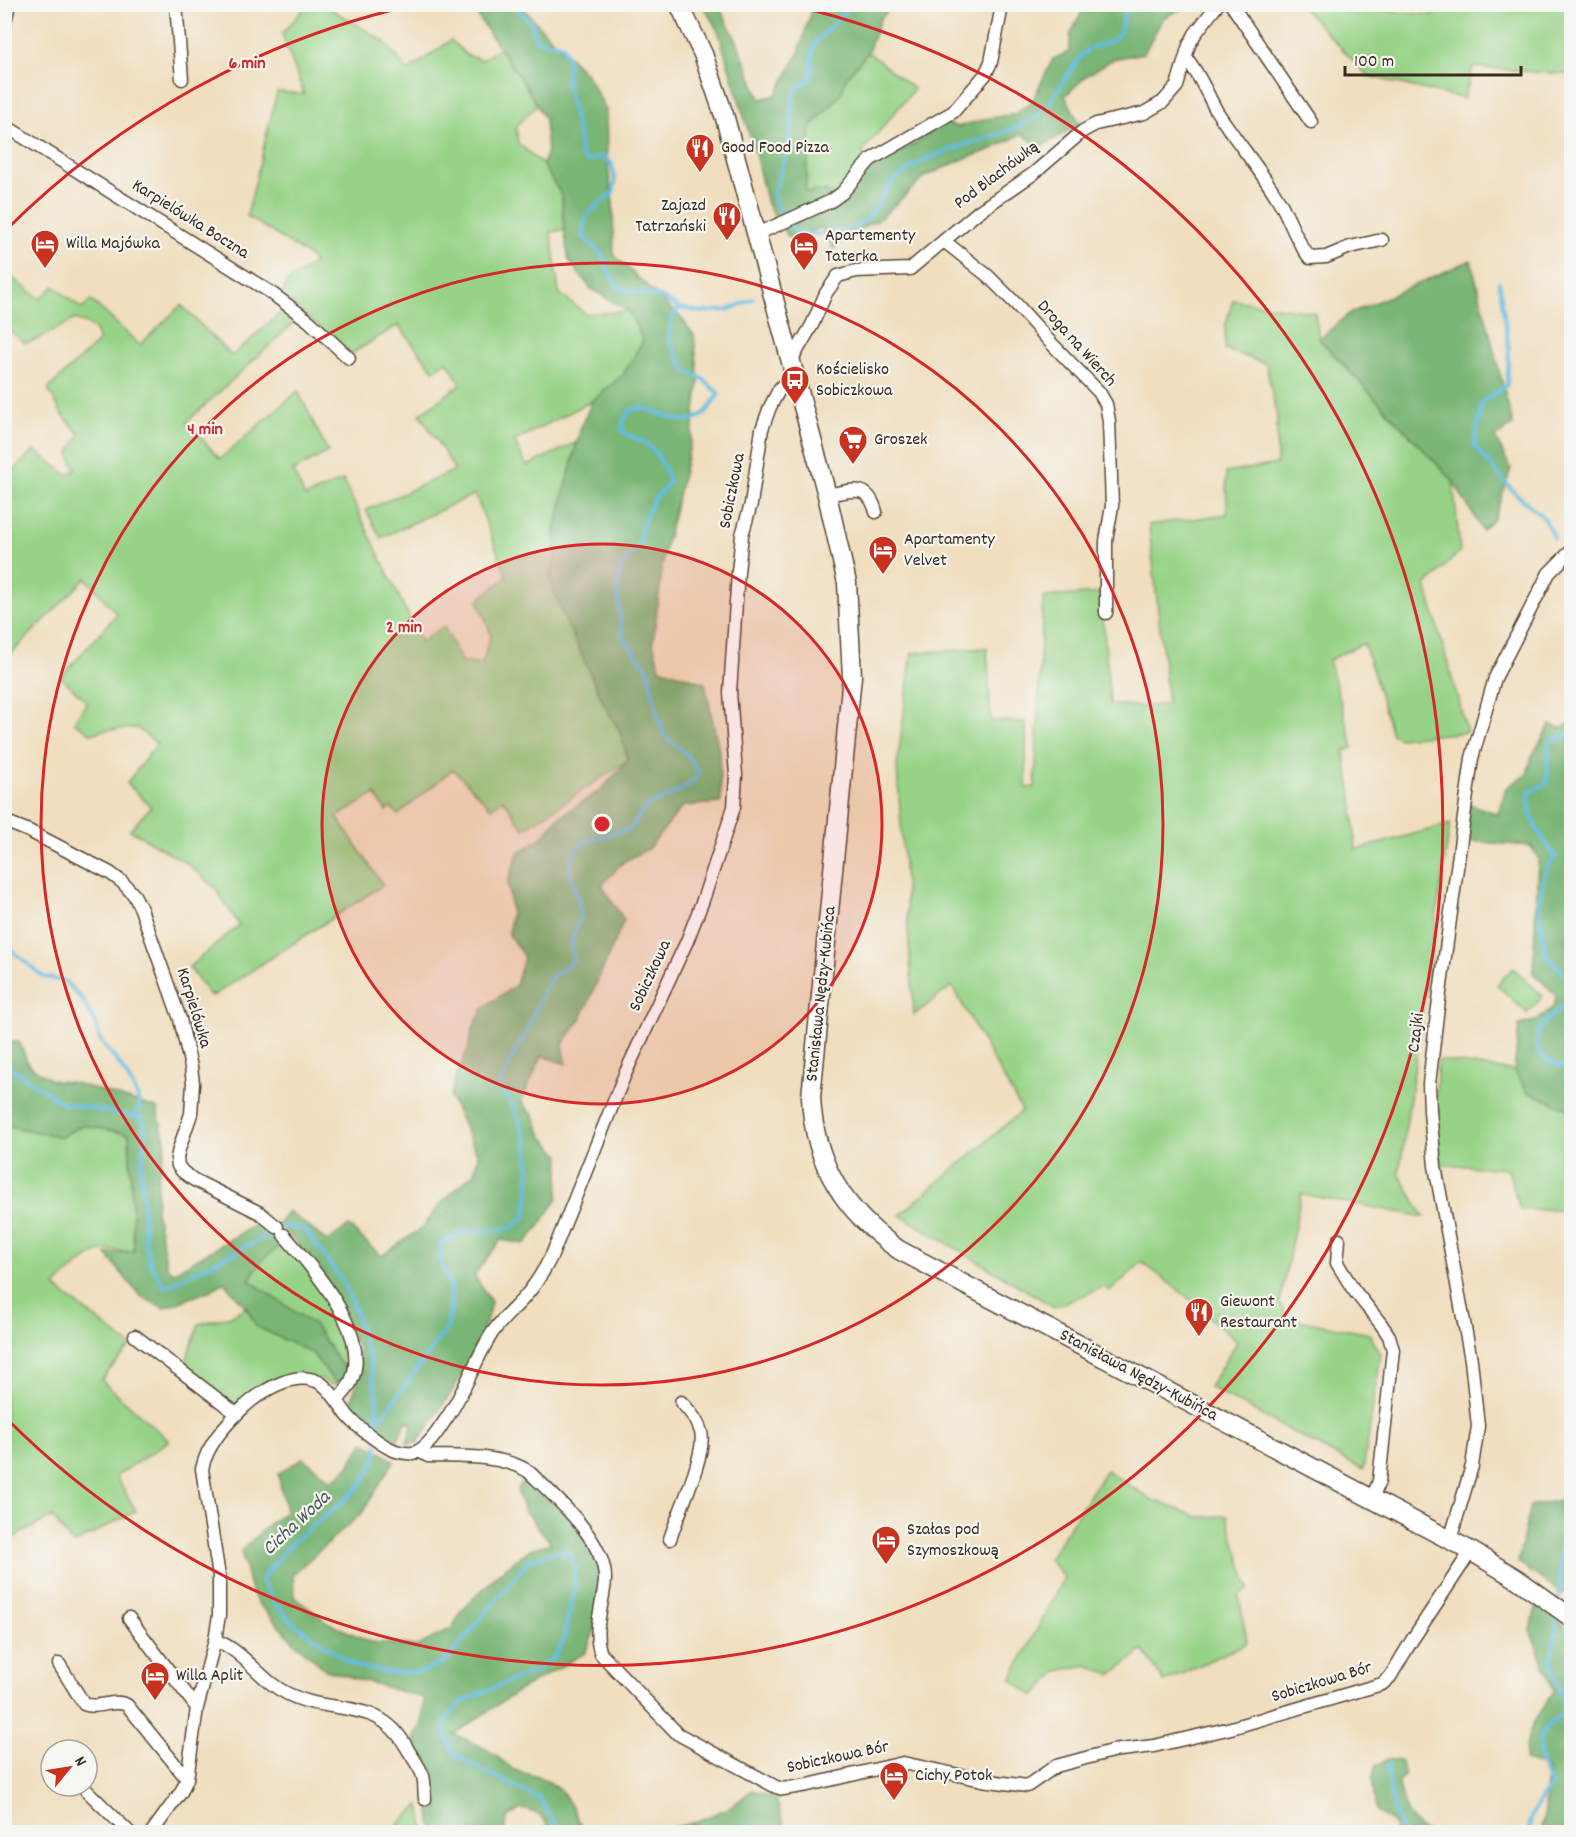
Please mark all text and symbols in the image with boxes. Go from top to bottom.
scale bar [1345,39,1520,77]
text: 100 m [1354,50,1394,75]
text: 6 min [229,52,265,77]
restaurant icon: Good Food Pizza [684,132,716,174]
place label: Good Food Pizza [721,136,829,161]
street label: Pod Blachówką [949,136,1045,216]
street label: Karpielówka Boczna [126,174,254,266]
place label: Zajazd Tatrzański [635,194,706,240]
restaurant icon: Zajazd Tatrzański [711,200,743,242]
place label: Apartementy Taterka [825,224,916,270]
hotel icon: Willa Majówka [29,228,61,270]
hotel icon: Apartementy Taterka [788,230,820,272]
place label: Willa Majówka [66,232,160,257]
street label: Droga na Wierch [1030,295,1122,393]
place label: Kościelisko Sobiczkowa [816,358,893,404]
bus stop icon: Kościelisko Sobiczkowa [779,364,811,406]
text: 4 min [187,418,223,443]
supermarket icon: Groszek [837,424,869,466]
place label: Groszek [874,428,928,453]
street label: Sobiczkowa [713,451,753,531]
place label: Apartamenty Velvet [904,528,996,574]
hotel icon: Apartamenty Velvet [867,534,899,576]
text: 2 min [386,616,422,641]
centre of rings [592,814,612,834]
street label: Stanisława Nędzy-Kubińca [800,905,844,1083]
street label: Sobiczkowa [623,936,679,1016]
street label: Karpielówka [169,965,217,1052]
street label: Czajki [1402,1012,1432,1054]
place label: Giewont Restaurant [1220,1290,1298,1336]
restaurant icon: Giewont Restaurant [1183,1296,1215,1338]
street label: Stanisława Nędzy-Kubińca [1054,1324,1222,1429]
water label: Cicha Woda [257,1484,338,1563]
place label: Szałas pod Szymoszkową [907,1518,999,1564]
hotel icon: Szałas pod Szymoszkową [870,1524,902,1566]
street label: Sobiczkowa Bór [1269,1656,1376,1710]
hotel icon: Willa Aplit [139,1660,171,1702]
place label: Willa Aplit [176,1664,243,1689]
street label: Sobiczkowa Bór [785,1735,892,1781]
north arrow [39,1738,99,1798]
text: N [68,1753,92,1771]
hotel icon: Cichy Potok [878,1760,910,1802]
place label: Cichy Potok [915,1764,992,1789]

